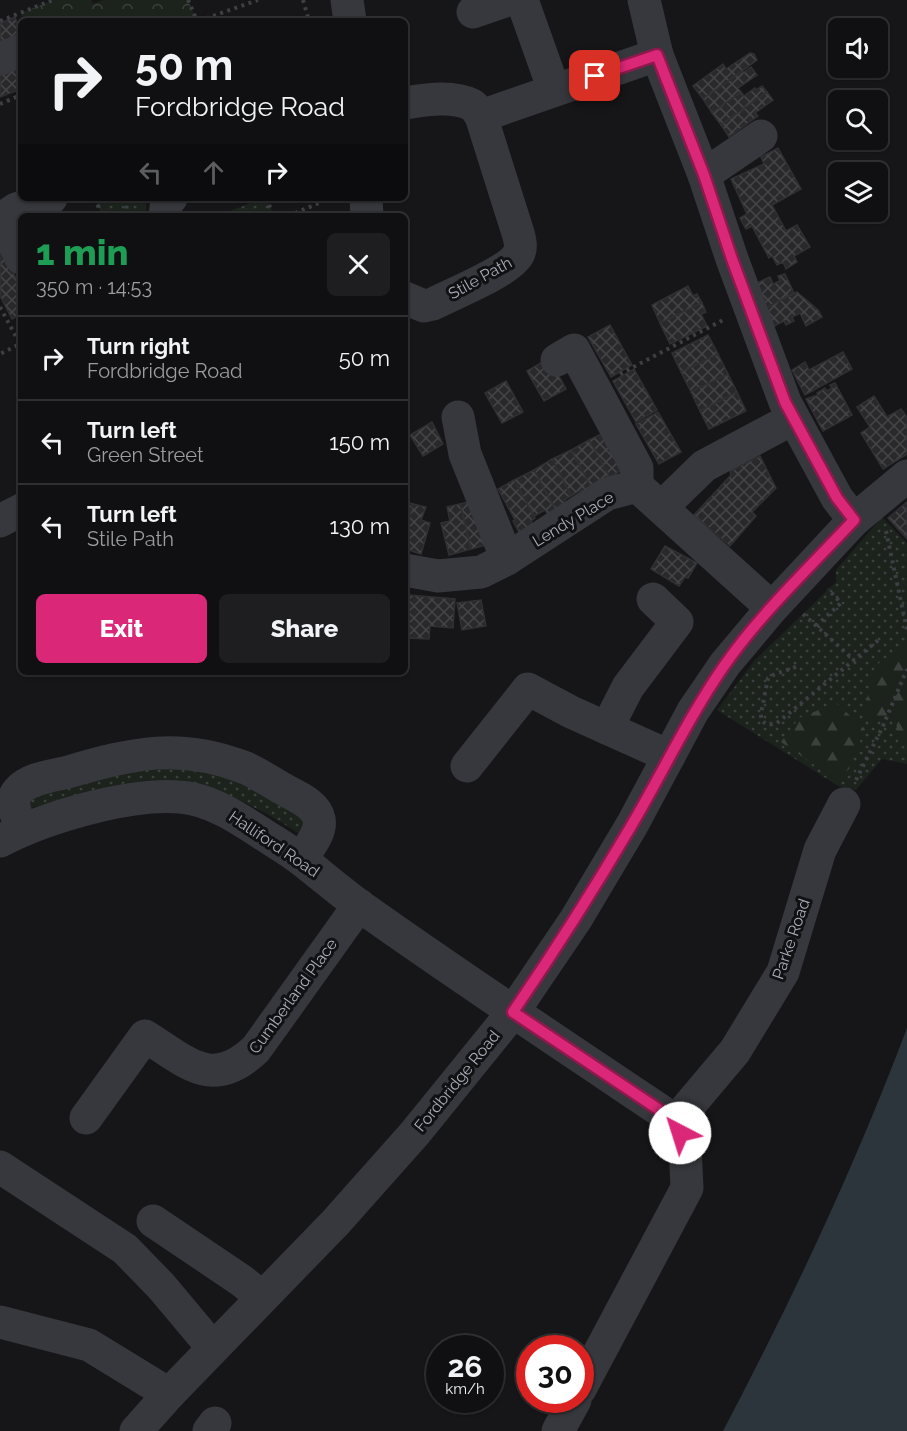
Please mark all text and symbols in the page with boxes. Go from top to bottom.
map controls [828,18,888,222]
button: sound [828,18,888,78]
text: 50 m [135,41,233,90]
icon: right [36,42,114,120]
pin [569,50,620,101]
icon: arrive [578,59,611,92]
button: search [828,90,888,150]
text: Fordbridge Road [135,91,345,122]
icon: left [134,156,167,189]
icon: ahead [197,156,230,189]
icon: right [260,156,293,189]
button: layers [828,162,888,222]
text: 1 min [36,231,128,273]
button: close [327,233,390,296]
street label: Stile Path [445,253,515,303]
text: 350 m · 14:53 [36,275,152,299]
text: Turn right [87,333,190,359]
icon: right [36,342,69,375]
text: 50 m [339,345,390,371]
text: Fordbridge Road [87,359,243,383]
text: Turn left [87,417,177,443]
icon: left [36,426,69,459]
text: 150 m [329,429,390,455]
text: Green Street [87,443,204,467]
street label: Lendy Place [529,487,617,551]
text: Turn left [87,501,177,527]
icon: left [36,510,69,543]
text: 130 m [330,513,390,539]
text: Stile Path [87,527,174,551]
button: Exit [36,594,207,663]
button: Share [219,594,390,663]
street label: Halliford Road [225,807,323,881]
street label: Parke Road [768,896,814,982]
street label: Cumberland Place [245,935,341,1057]
street label: Fordbridge Road [410,1027,504,1135]
position arrow [648,1101,712,1165]
speed limit sign: 30 [516,1335,594,1413]
text: 26 [447,1349,483,1384]
text: km/h [445,1380,485,1398]

